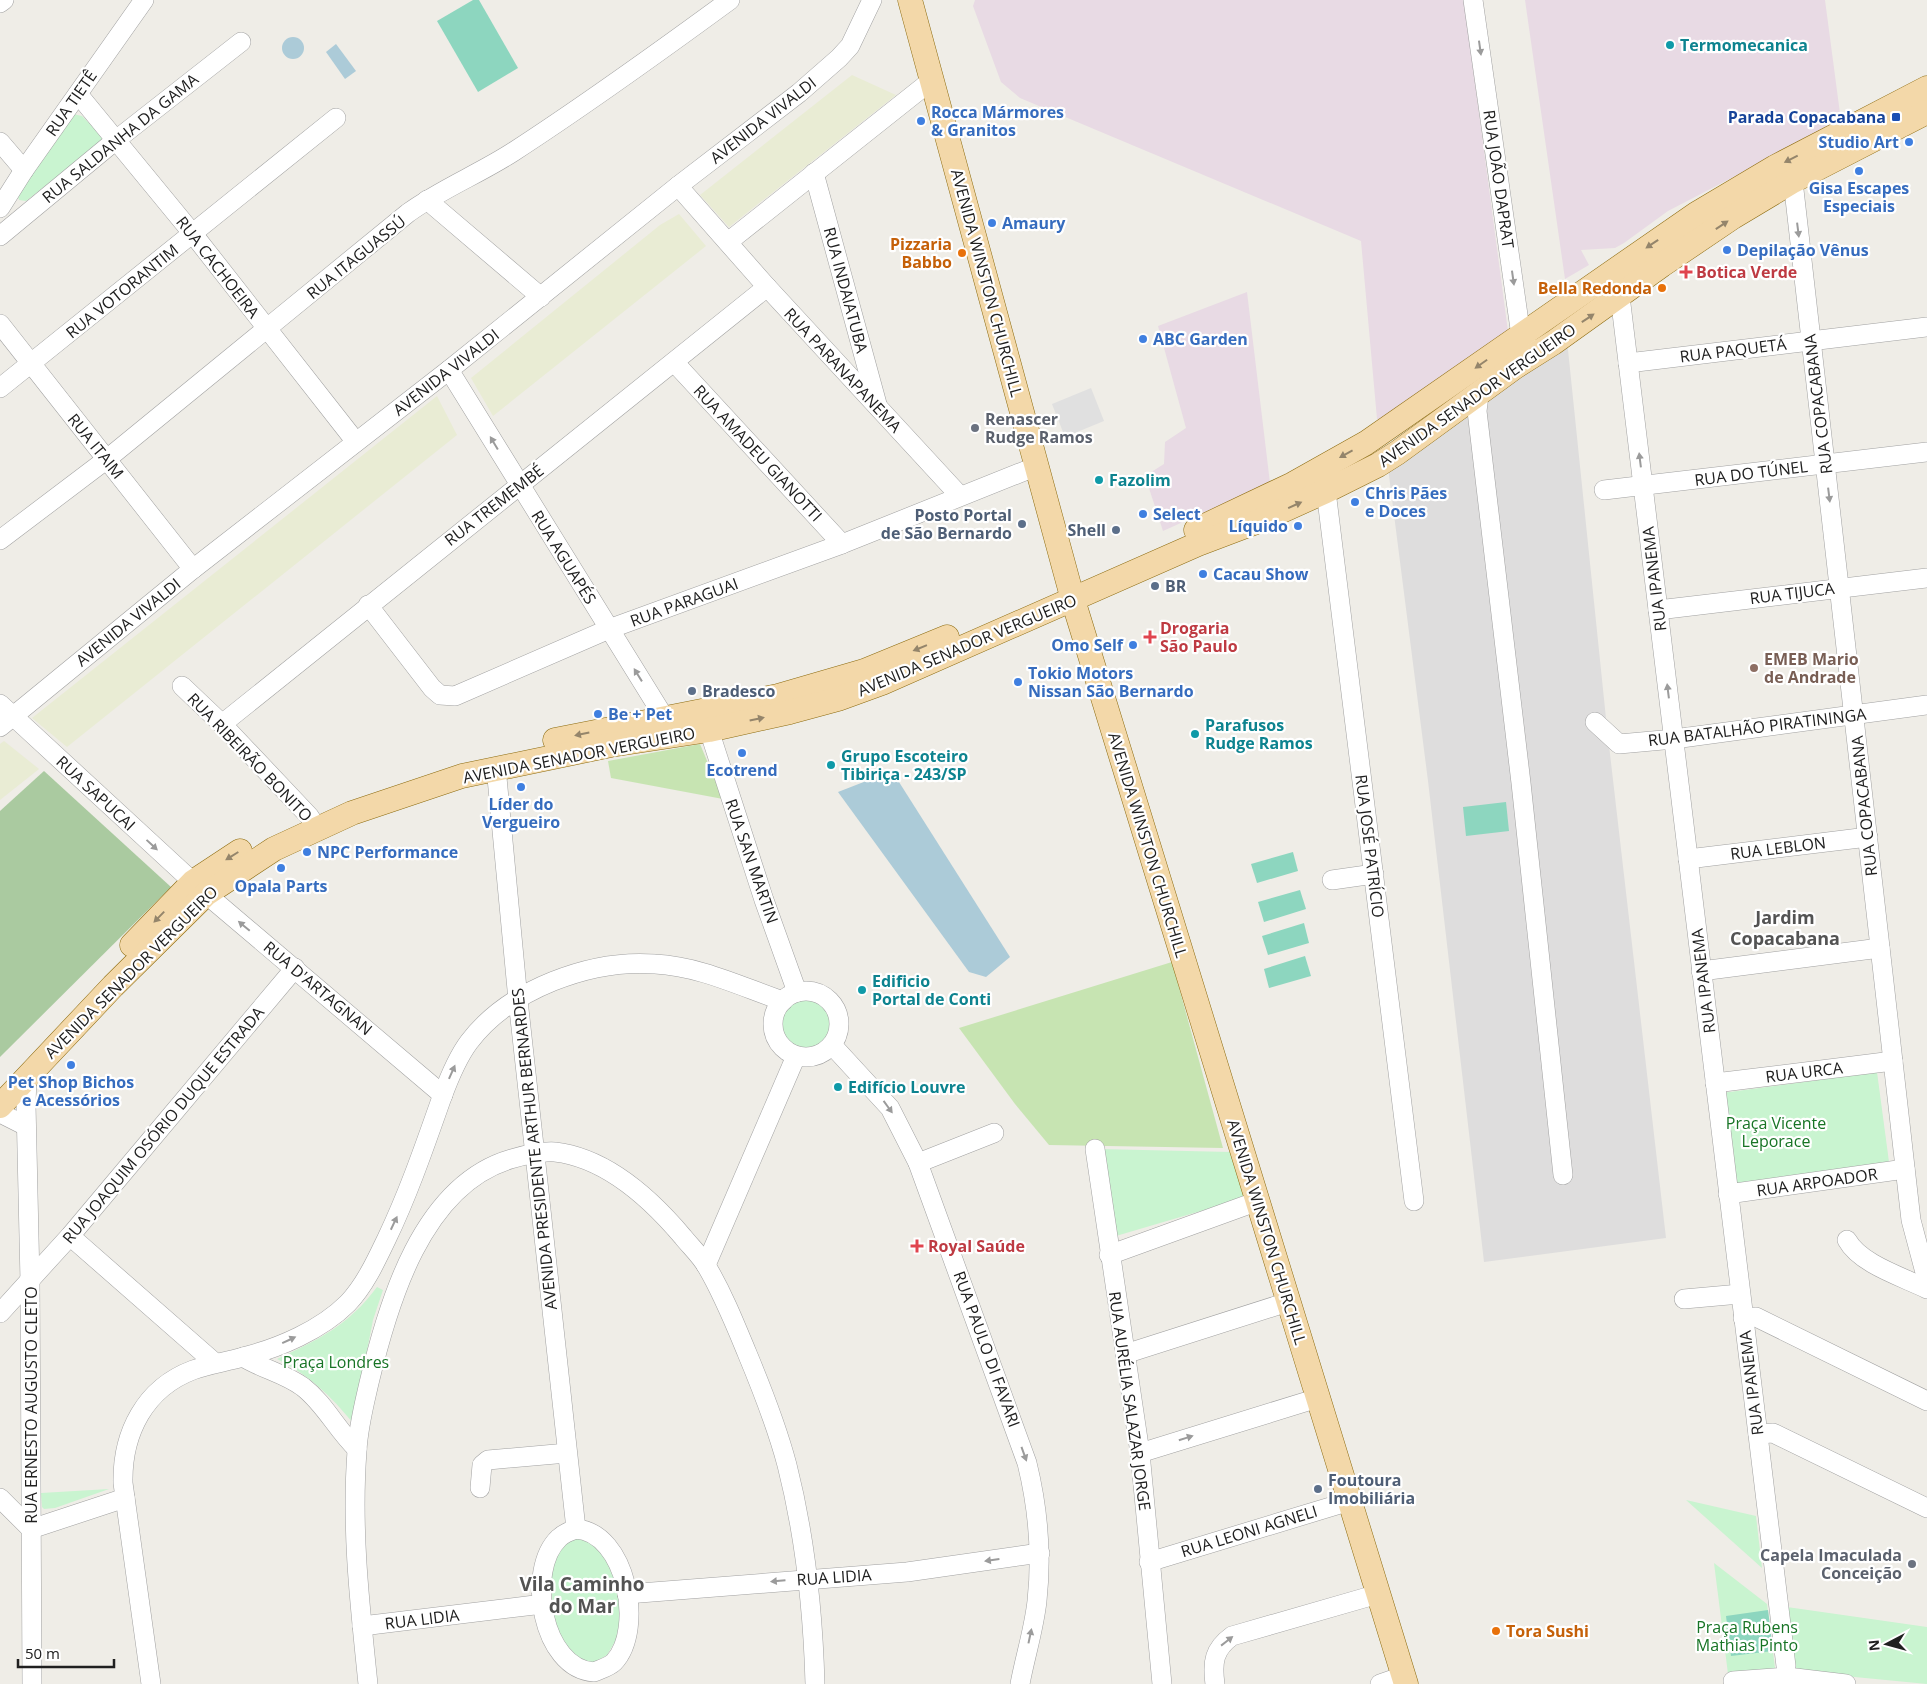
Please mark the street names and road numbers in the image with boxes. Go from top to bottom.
street label: RUA TIETÊ [40,66,102,140]
street label: RUA SALDANHA DA GAMA [37,68,203,208]
street label: AVENIDA VIVALDI [705,72,821,168]
street label: RUA JOÃO DAPRAT [1478,108,1520,250]
street label: AVENIDA WINSTON CHURCHILL [946,167,1028,399]
street label: RUA ITAGUASSÚ [302,210,410,304]
street label: RUA CACHOEIRA [171,211,265,323]
street label: RUA INDAIATUBA [819,225,874,356]
street label: RUA VOTORANTIM [61,239,183,343]
street label: RUA PARANAPANEMA [779,303,907,438]
street label: AVENIDA SENADOR VERGUEIRO [1374,318,1580,472]
street label: AVENIDA VIVALDI [388,324,504,420]
street label: RUA PAQUETÁ [1678,332,1789,367]
street label: RUA COPACABANA [1798,332,1838,475]
street label: RUA AMADEU GIANOTTI [689,380,827,526]
street label: RUA ITAIM [63,409,129,483]
street label: RUA DO TÚNEL [1693,455,1809,491]
street label: RUA TREMEMBÉ [440,459,548,551]
street label: RUA AGUAPÉS [526,506,602,608]
street label: RUA IPANEMA [1637,524,1671,633]
street label: RUA PARAGUAI [627,572,741,632]
street label: AVENIDA VIVALDI [71,573,185,671]
street label: RUA TIJUCA [1748,577,1837,609]
street label: AVENIDA SENADOR VERGUEIRO [854,589,1080,701]
street label: RUA RIBEIRÃO BONITO [183,688,317,826]
street label: RUA BATALHÃO PIRATININGA [1647,703,1868,751]
street label: AVENIDA SENADOR VERGUEIRO [461,722,697,788]
street label: AVENIDA WINSTON CHURCHILL [1103,729,1193,961]
street label: RUA COPACABANA [1846,734,1882,877]
street label: RUA SAPUCAI [52,751,140,835]
street label: RUA JOSÉ PATRÍCIO [1350,773,1390,919]
street label: RUA SAN MARTIN [720,796,784,926]
street label: RUA LEBLON [1729,831,1827,865]
street label: AVENIDA SENADOR VERGUEIRO [40,881,222,1063]
street label: RUA IPANEMA [1686,926,1720,1035]
street label: RUA D'ARTAGNAN [259,936,377,1040]
street label: AVENIDA PRESIDENTE ARTHUR BERNARDES [506,987,562,1311]
street label: RUA JOAQUIM OSÓRIO DUQUE ESTRADA [57,1001,269,1248]
street label: RUA URCA [1764,1056,1845,1088]
street label: AVENIDA WINSTON CHURCHILL [1222,1116,1312,1348]
street label: RUA ARPOADOR [1755,1163,1879,1201]
street label: RUA PAULO DI FAVARI [948,1268,1026,1430]
street label: RUA ERNESTO AUGUSTO CLETO [20,1286,42,1524]
street label: RUA AURÉLIA SALAZAR JORGE [1104,1290,1156,1512]
street label: RUA IPANEMA [1734,1328,1768,1437]
street label: RUA LEONI AGNELI [1178,1500,1320,1562]
street label: RUA LIDIA [796,1563,873,1591]
street label: RUA LIDIA [384,1603,461,1634]

